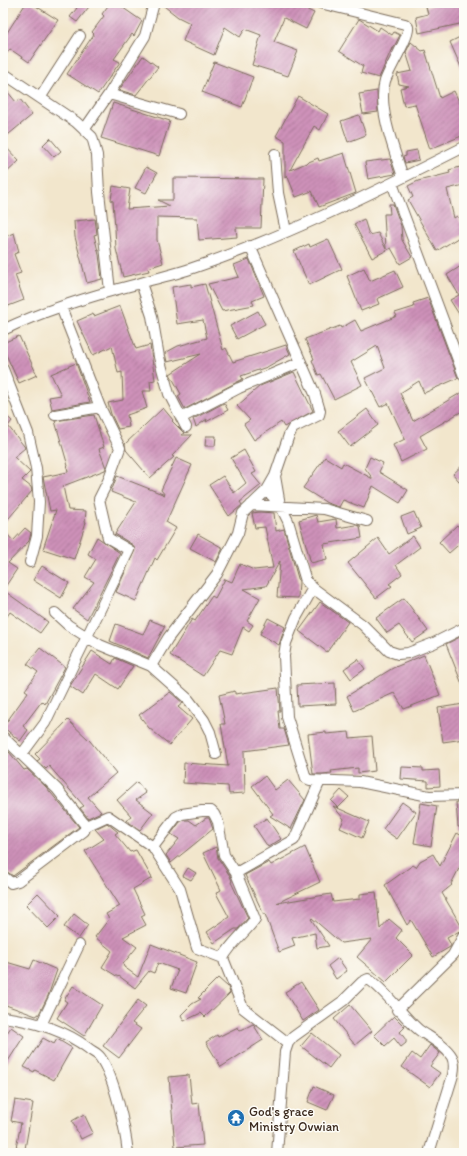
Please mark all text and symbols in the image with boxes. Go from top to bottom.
place label: God's grace Ministry Ovwian [249,1104,339,1134]
temple icon: God's grace Ministry Ovwian [226,1108,246,1128]

